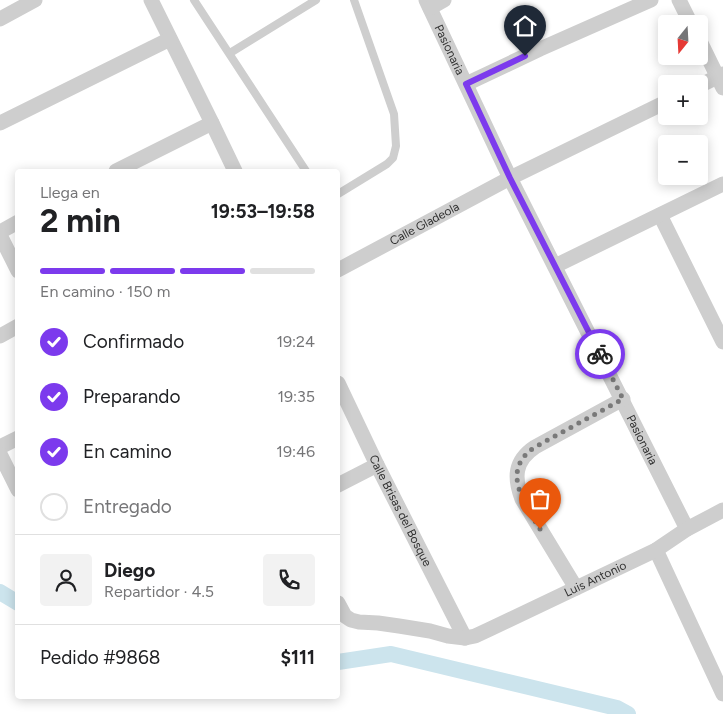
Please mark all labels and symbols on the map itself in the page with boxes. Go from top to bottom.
pin [504,5,546,56]
north arrow [658,15,708,65]
street label: Pasionaria [432,22,467,77]
street label: Calle Gladeola [387,199,462,248]
courier [575,329,625,379]
street label: Pasionaria [624,412,660,467]
street label: Calle Brisas del Bosque [366,453,435,569]
pin [519,478,561,529]
street label: Luis Antonio [562,558,629,600]

